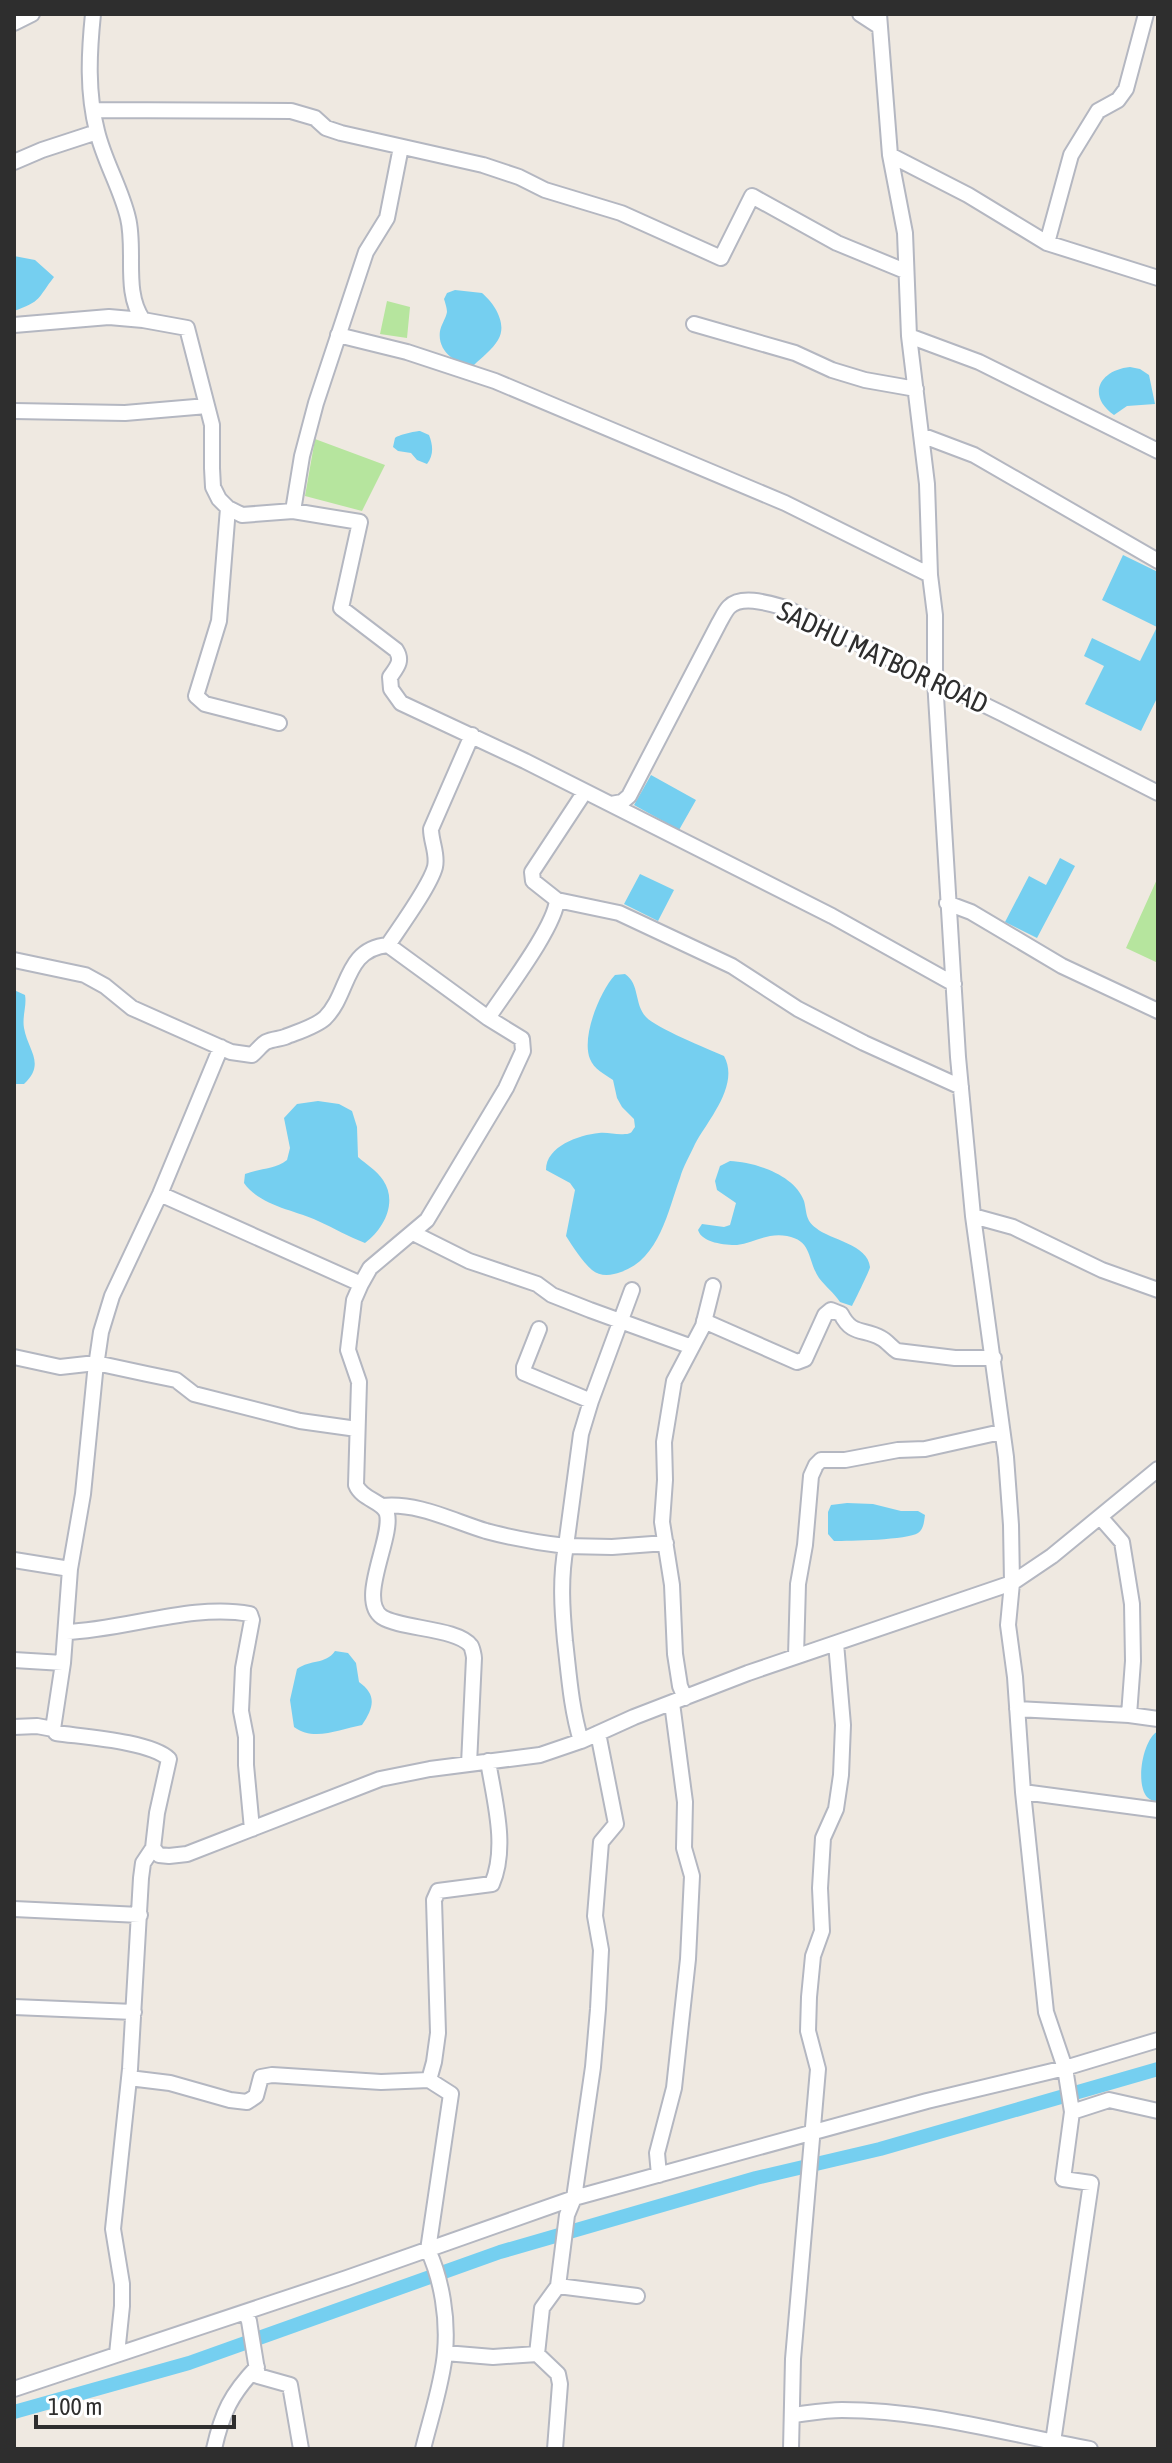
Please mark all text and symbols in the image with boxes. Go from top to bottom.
street label: SADHU MATBOR ROAD [773,594,993,720]
scale bar [36,2379,234,2429]
text: 100 m [48,2393,102,2420]

